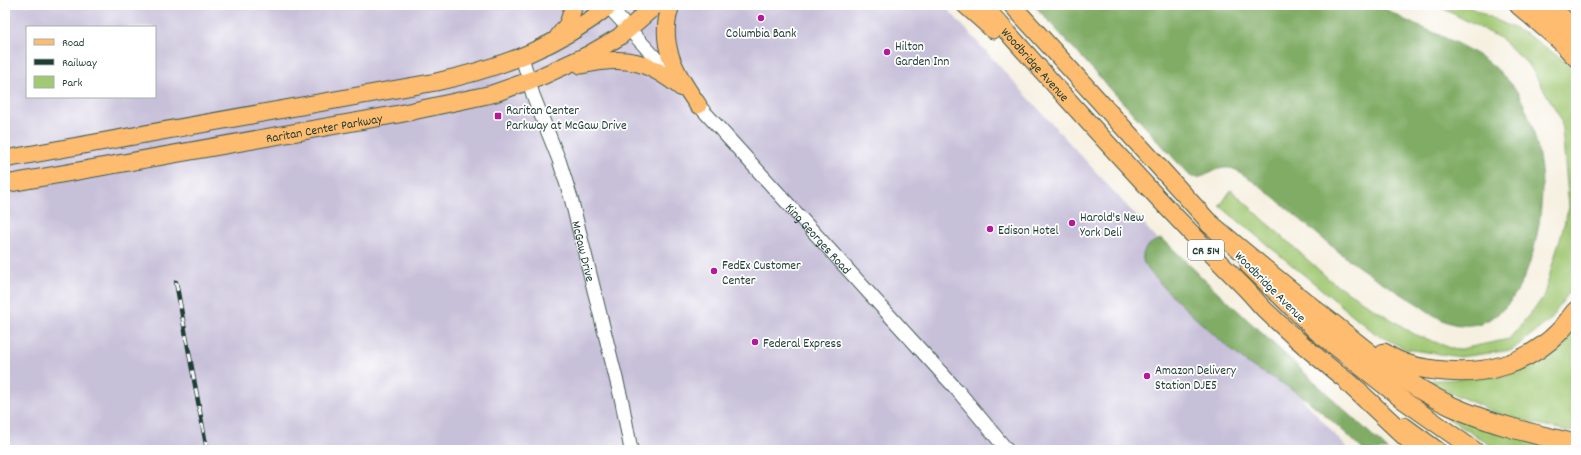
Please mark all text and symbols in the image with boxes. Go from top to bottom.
marker: Columbia Bank [756,13,766,23]
street label: Woodbridge Avenue [995,24,1073,107]
place label: Columbia Bank [726,25,796,44]
legend [26,26,156,98]
text: Road [62,35,84,52]
place label: Hilton Garden Inn [895,38,949,72]
marker: Hilton Garden Inn [882,47,892,57]
text: Railway [62,55,98,72]
text: Park [62,75,83,92]
place label: Raritan Center Parkway at McGaw Drive [506,102,627,136]
street label: Raritan Center Parkway [265,110,385,149]
marker: Raritan Center Parkway at McGaw Drive [493,111,503,121]
street label: King Georges Road [780,200,855,279]
place label: Harold's New York Deli [1080,209,1144,243]
marker: Harold's New York Deli [1067,218,1077,228]
street label: McGaw Drive [565,219,599,284]
place label: Edison Hotel [998,222,1059,241]
marker: Edison Hotel [985,224,995,234]
road number: CR 514 [1188,240,1224,260]
street label: Woodbridge Avenue [1229,248,1309,328]
place label: FedEx Customer Center [722,257,801,291]
marker: FedEx Customer Center [709,266,719,276]
place label: Federal Express [763,335,842,354]
marker: Federal Express [750,337,760,347]
place label: Amazon Delivery Station DJE5 [1155,362,1237,396]
marker: Amazon Delivery Station DJE5 [1142,371,1152,381]

